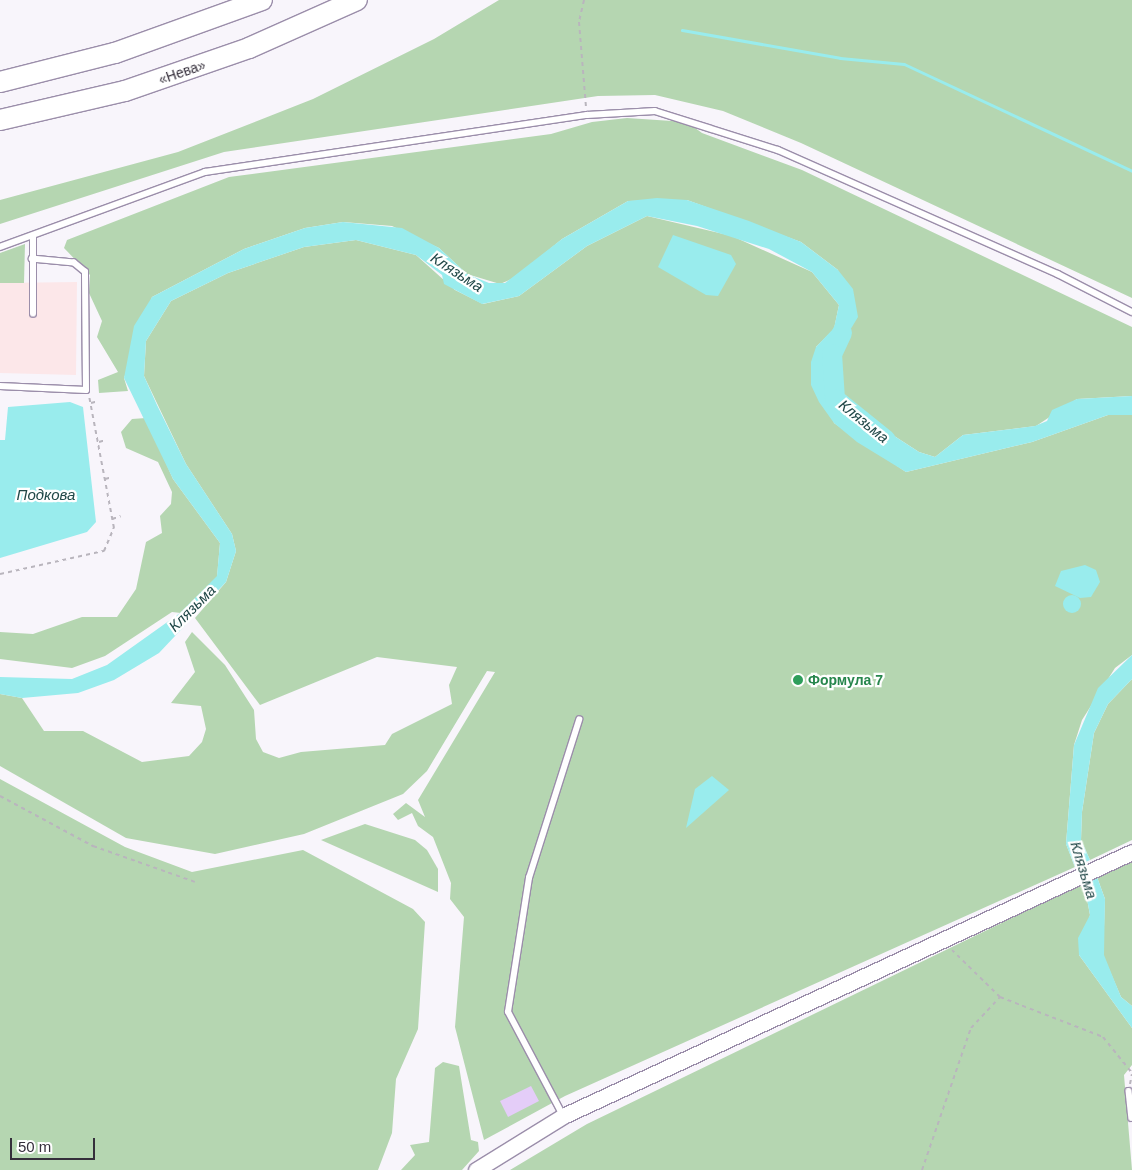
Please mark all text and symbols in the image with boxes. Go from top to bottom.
street label: «Нева» [156,56,208,88]
water label: Клязьма [427,248,487,296]
water label: Клязьма [835,396,893,446]
water label: Подкова [17,486,75,504]
water label: Клязьма [165,581,219,635]
place label: Формула 7 [808,672,883,688]
marker: Формула 7 [792,674,804,686]
water label: Клязьма [1067,839,1101,901]
scale bar [12,1128,98,1160]
text: 50 m [18,1138,51,1155]

